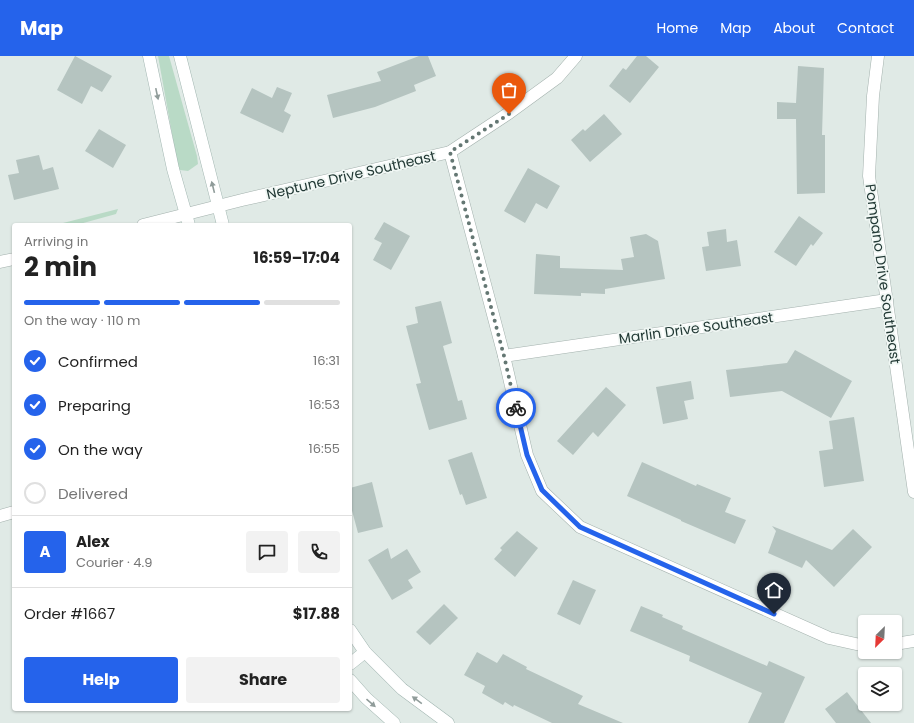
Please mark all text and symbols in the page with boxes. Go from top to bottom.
text: Map [20,15,63,42]
text: Home [656,18,698,38]
text: Map [720,18,751,38]
text: About [773,18,815,38]
text: Contact [837,18,894,38]
pin [492,73,526,114]
icon: bag [498,79,520,101]
one-way arrow [155,88,161,100]
street label: Neptune Drive Southeast [264,146,438,204]
one-way arrow [210,181,216,193]
street label: Pompano Drive Southeast [860,183,906,365]
text: Arriving in [24,232,88,251]
text: 16:59–17:04 [253,247,340,268]
text: 2 min [24,249,97,285]
street label: Marlin Drive Southeast [617,307,775,349]
text: On the way · 110 m [24,311,140,330]
icon: check [24,350,46,372]
text: Confirmed [58,351,138,372]
text: 16:31 [313,351,340,370]
courier [496,388,536,428]
icon: check [24,394,46,416]
text: Preparing [58,395,131,416]
text: 16:53 [309,395,340,414]
icon: bike [505,397,527,419]
icon: check [24,438,46,460]
text: On the way [58,439,143,460]
text: 16:55 [308,439,340,458]
text: Delivered [58,483,128,504]
text: Alex [76,531,110,552]
button: chat [246,531,288,573]
button: phone [298,531,340,573]
text: A [39,541,51,562]
text: Courier · 4.9 [76,553,152,572]
pin [757,573,791,614]
icon: home [763,579,785,601]
text: Order #1667 [24,603,115,624]
text: $17.88 [293,603,340,624]
north arrow [858,615,902,659]
map controls [858,615,902,711]
button: Help [24,657,178,703]
button: Share [186,657,340,703]
button: layers [858,667,902,711]
one-way arrow [412,696,422,704]
one-way arrow [366,698,376,707]

